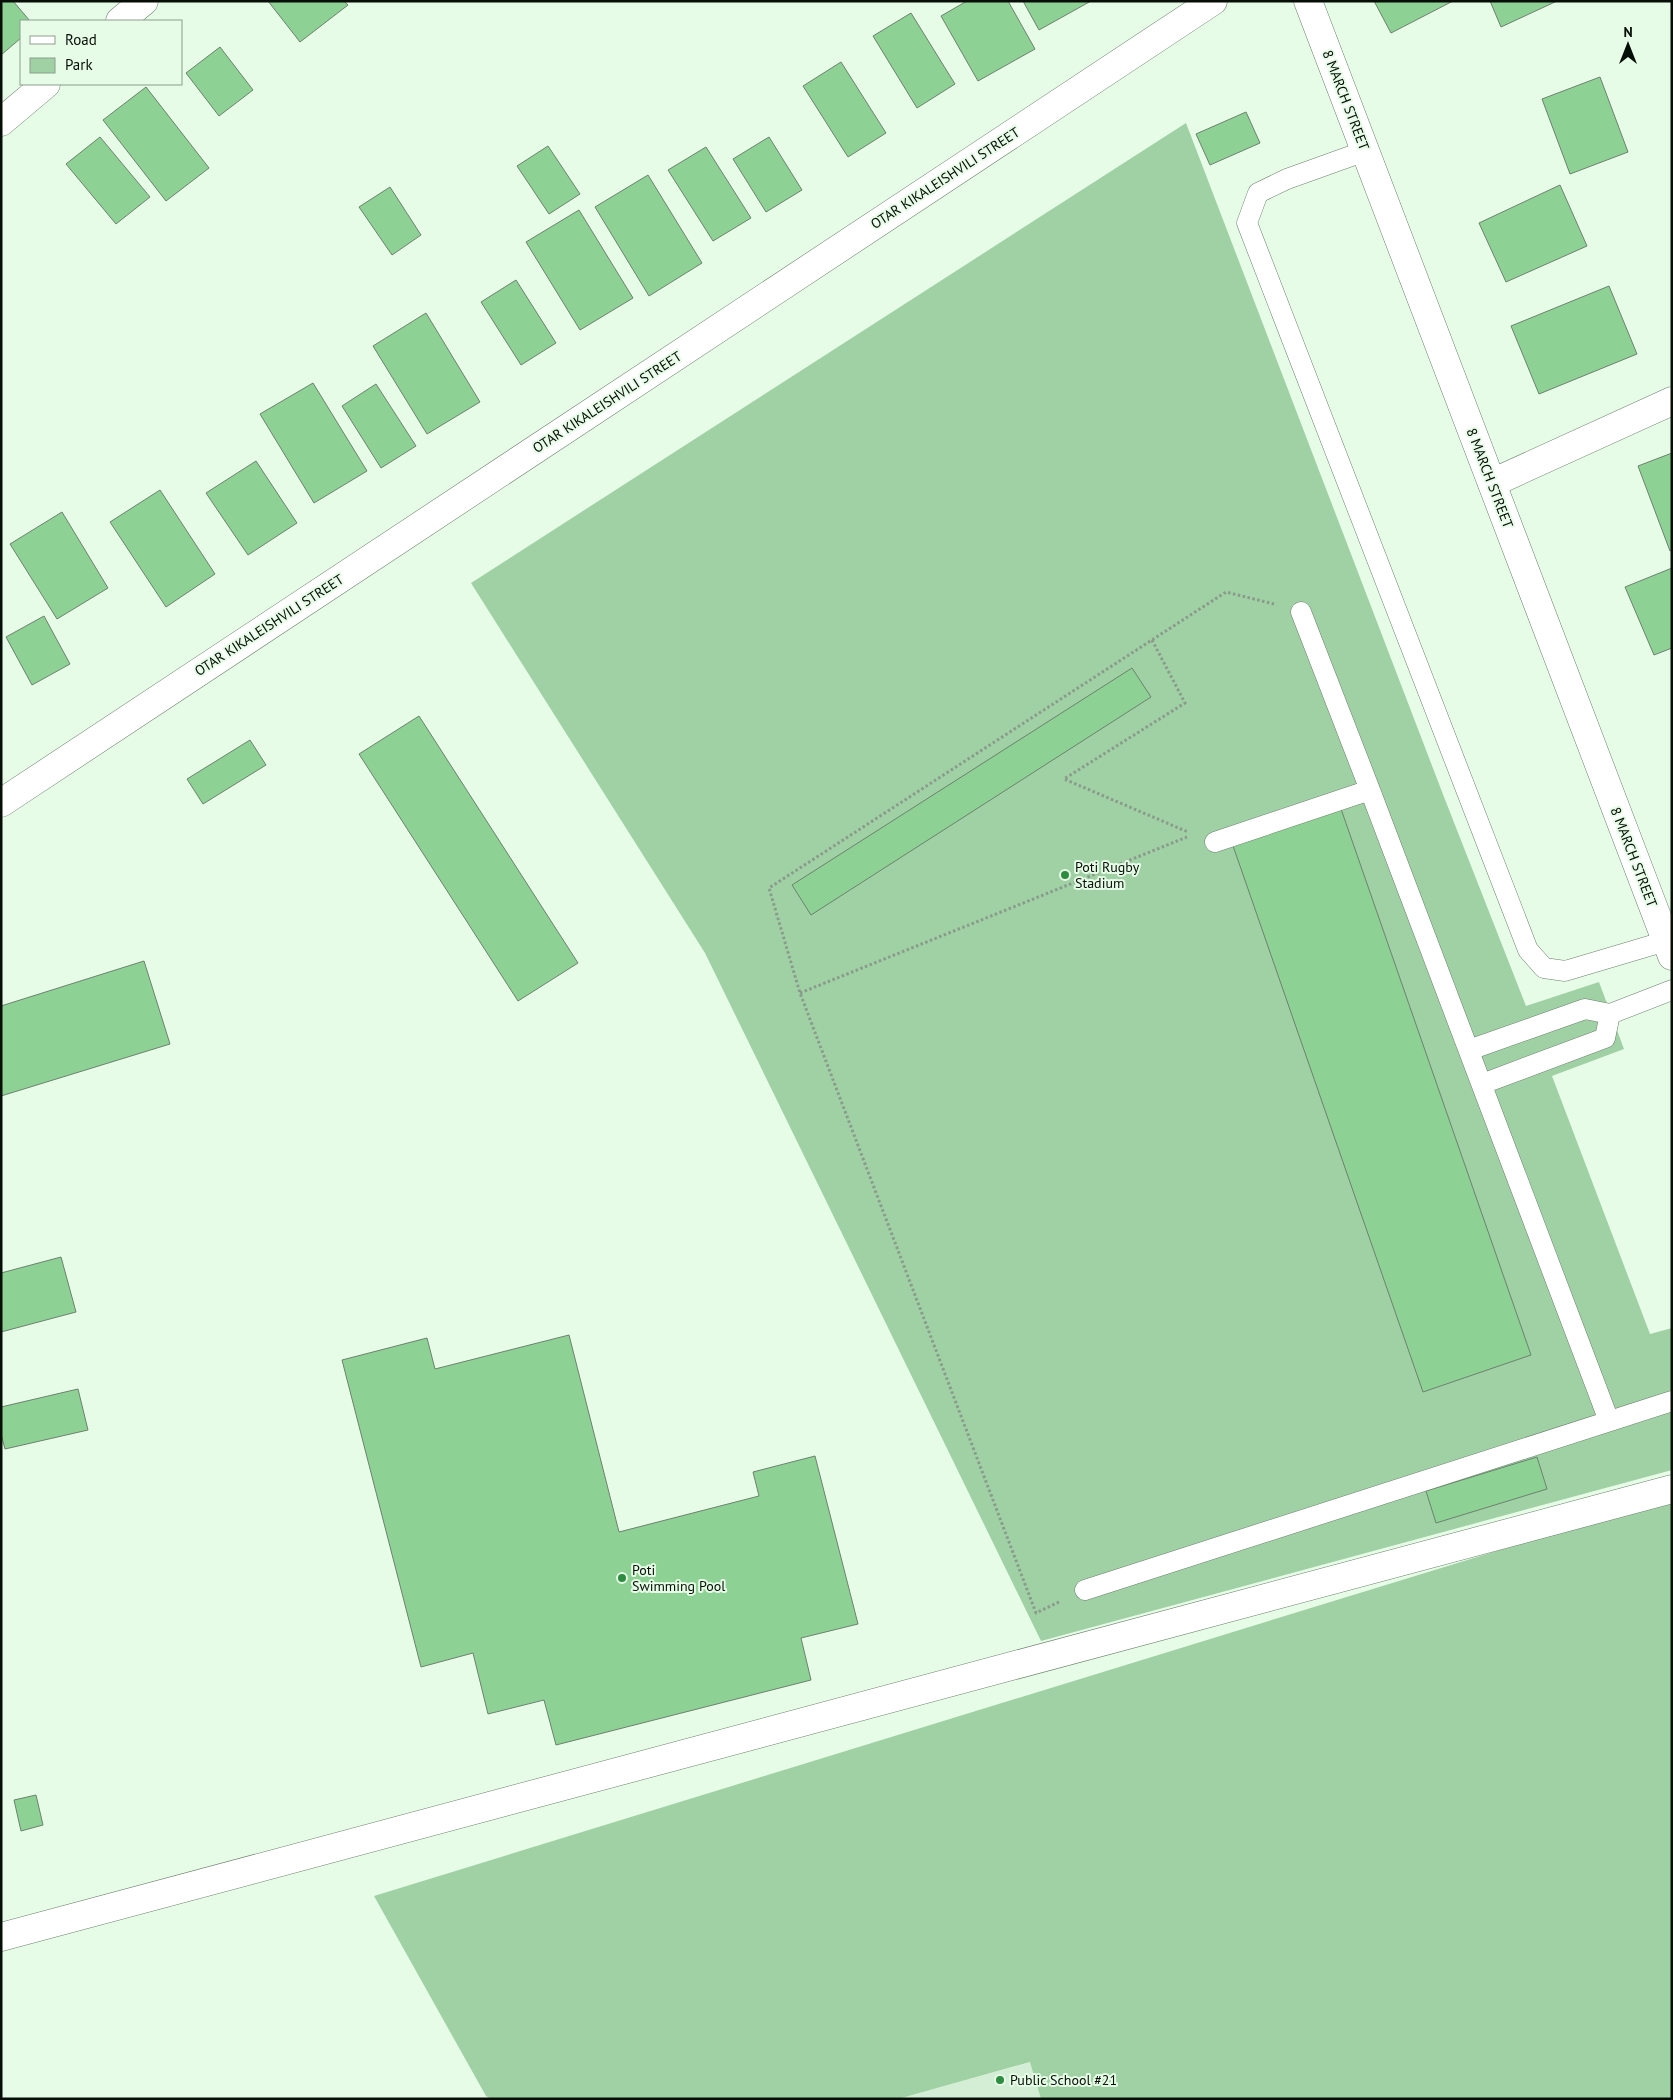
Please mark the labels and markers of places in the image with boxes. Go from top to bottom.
place label: Poti Rugby Stadium [1075,858,1140,892]
marker: Poti Rugby Stadium [1059,869,1071,881]
place label: Poti Swimming Pool [632,1561,725,1595]
marker: Poti Swimming Pool [616,1572,628,1584]
place label: Public School #21 [1010,2071,1117,2089]
marker: Public School #21 [994,2074,1006,2086]

